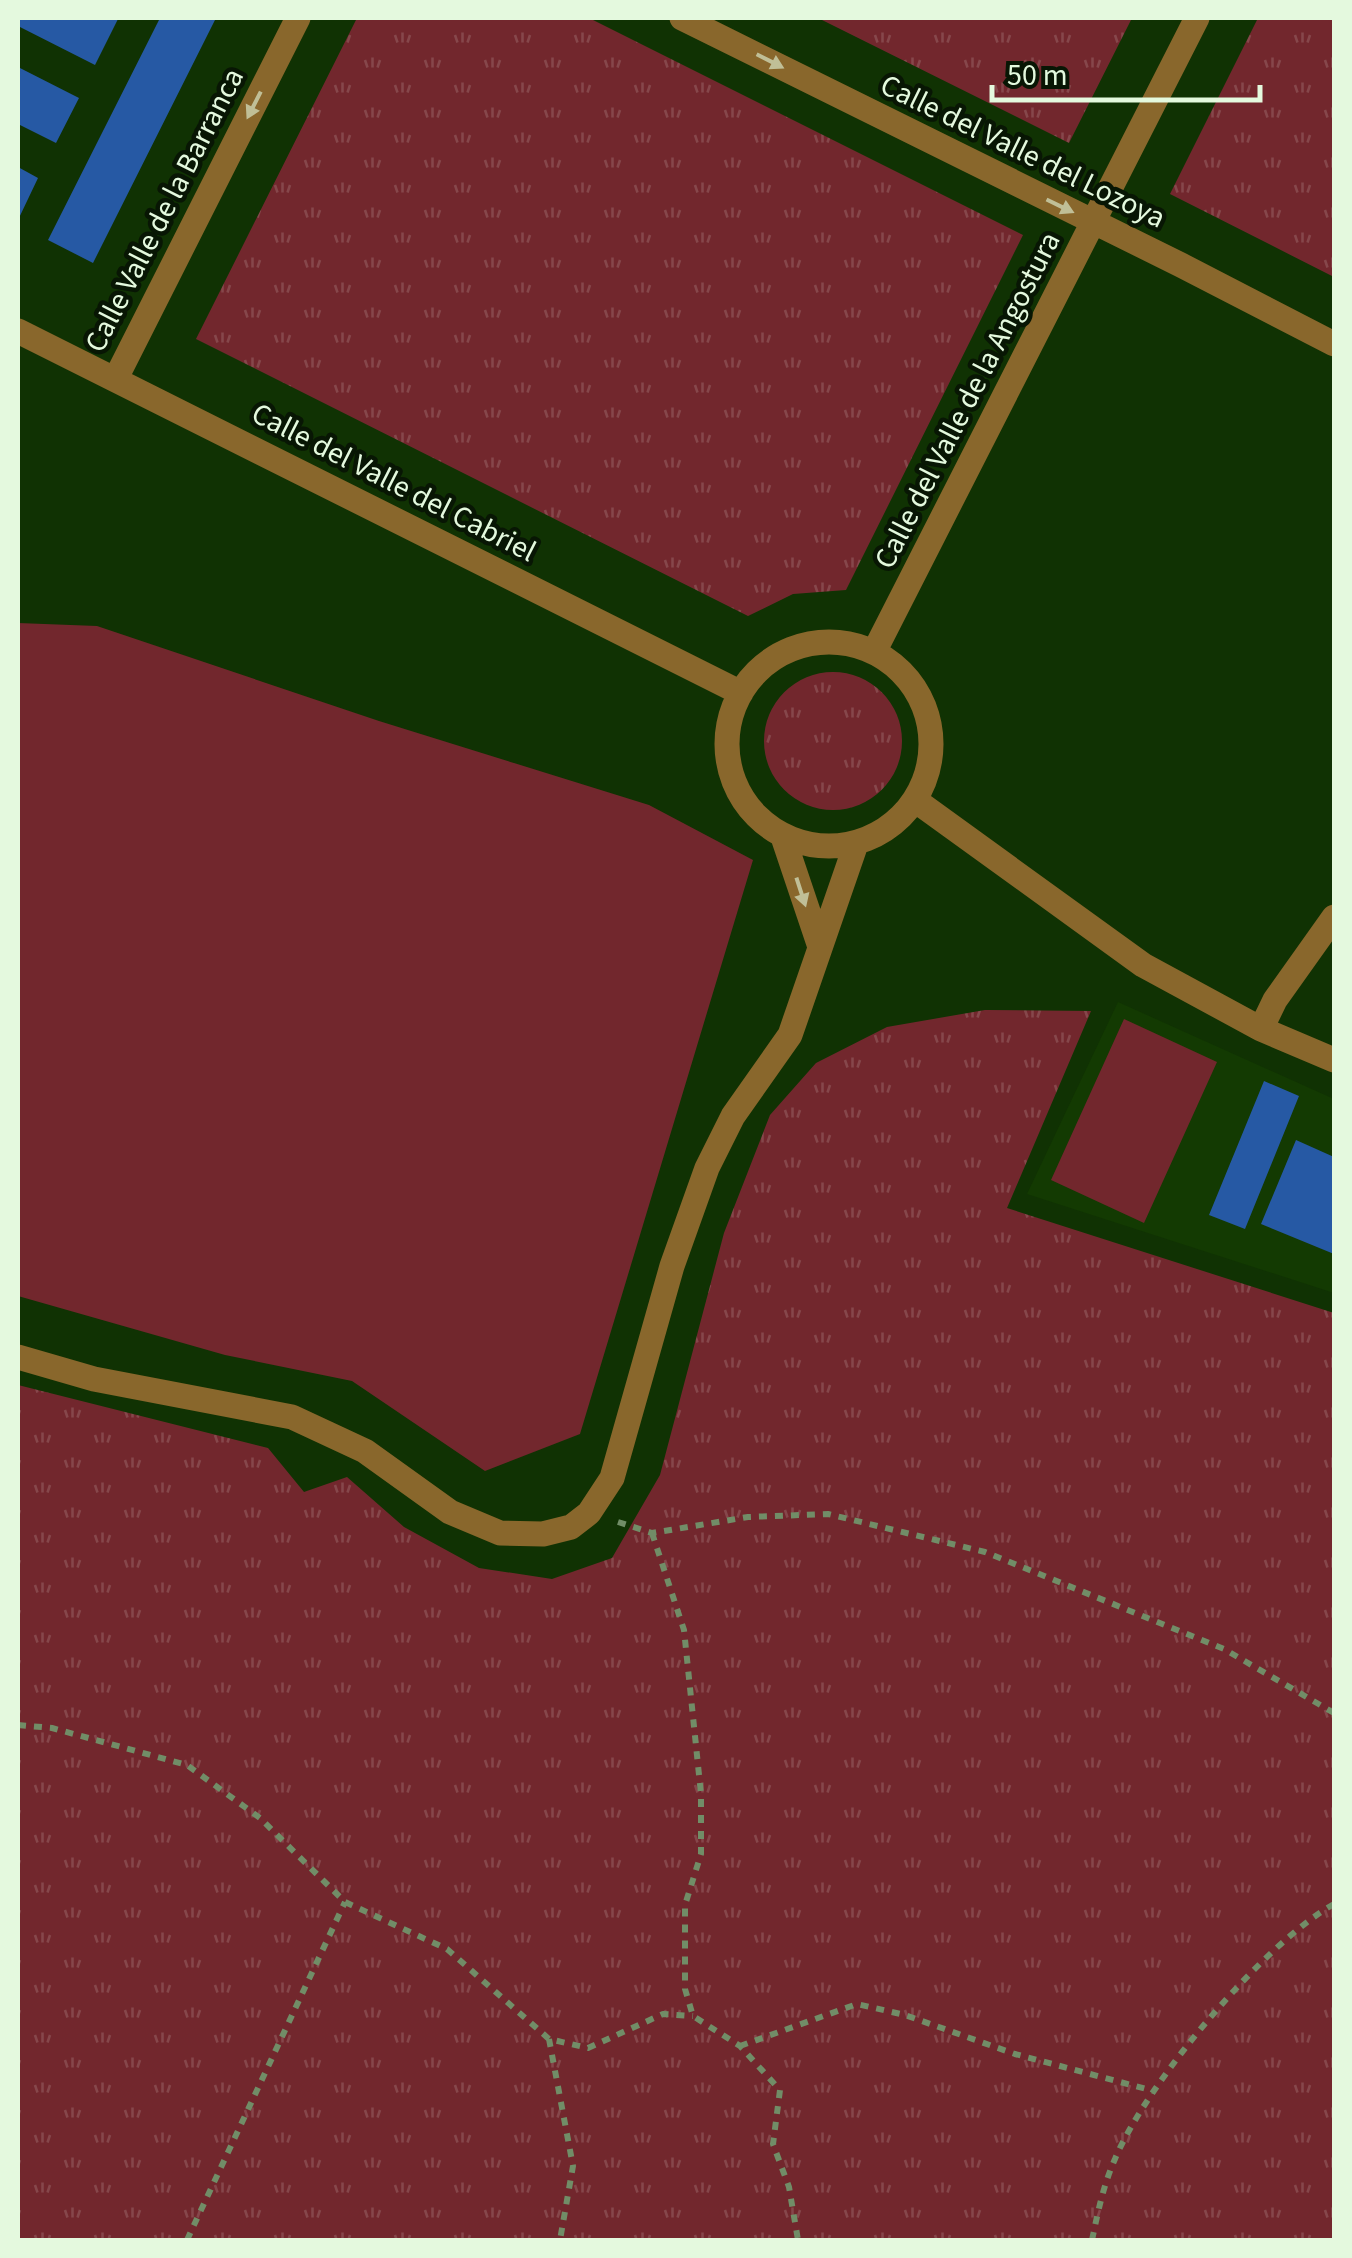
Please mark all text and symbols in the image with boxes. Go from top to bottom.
scale bar [992,40,1260,102]
one-way arrow [755,52,784,69]
text: 50 m [1007,54,1068,97]
street label: Calle Valle de la Barranca [74,61,255,360]
street label: Calle del Valle del Lozoya [873,64,1173,239]
one-way arrow [246,90,263,119]
one-way arrow [1046,197,1075,214]
street label: Calle del Valle de la Angostura [864,224,1071,576]
street label: Calle del Valle del Cabriel [244,392,543,573]
one-way arrow [795,877,810,907]

